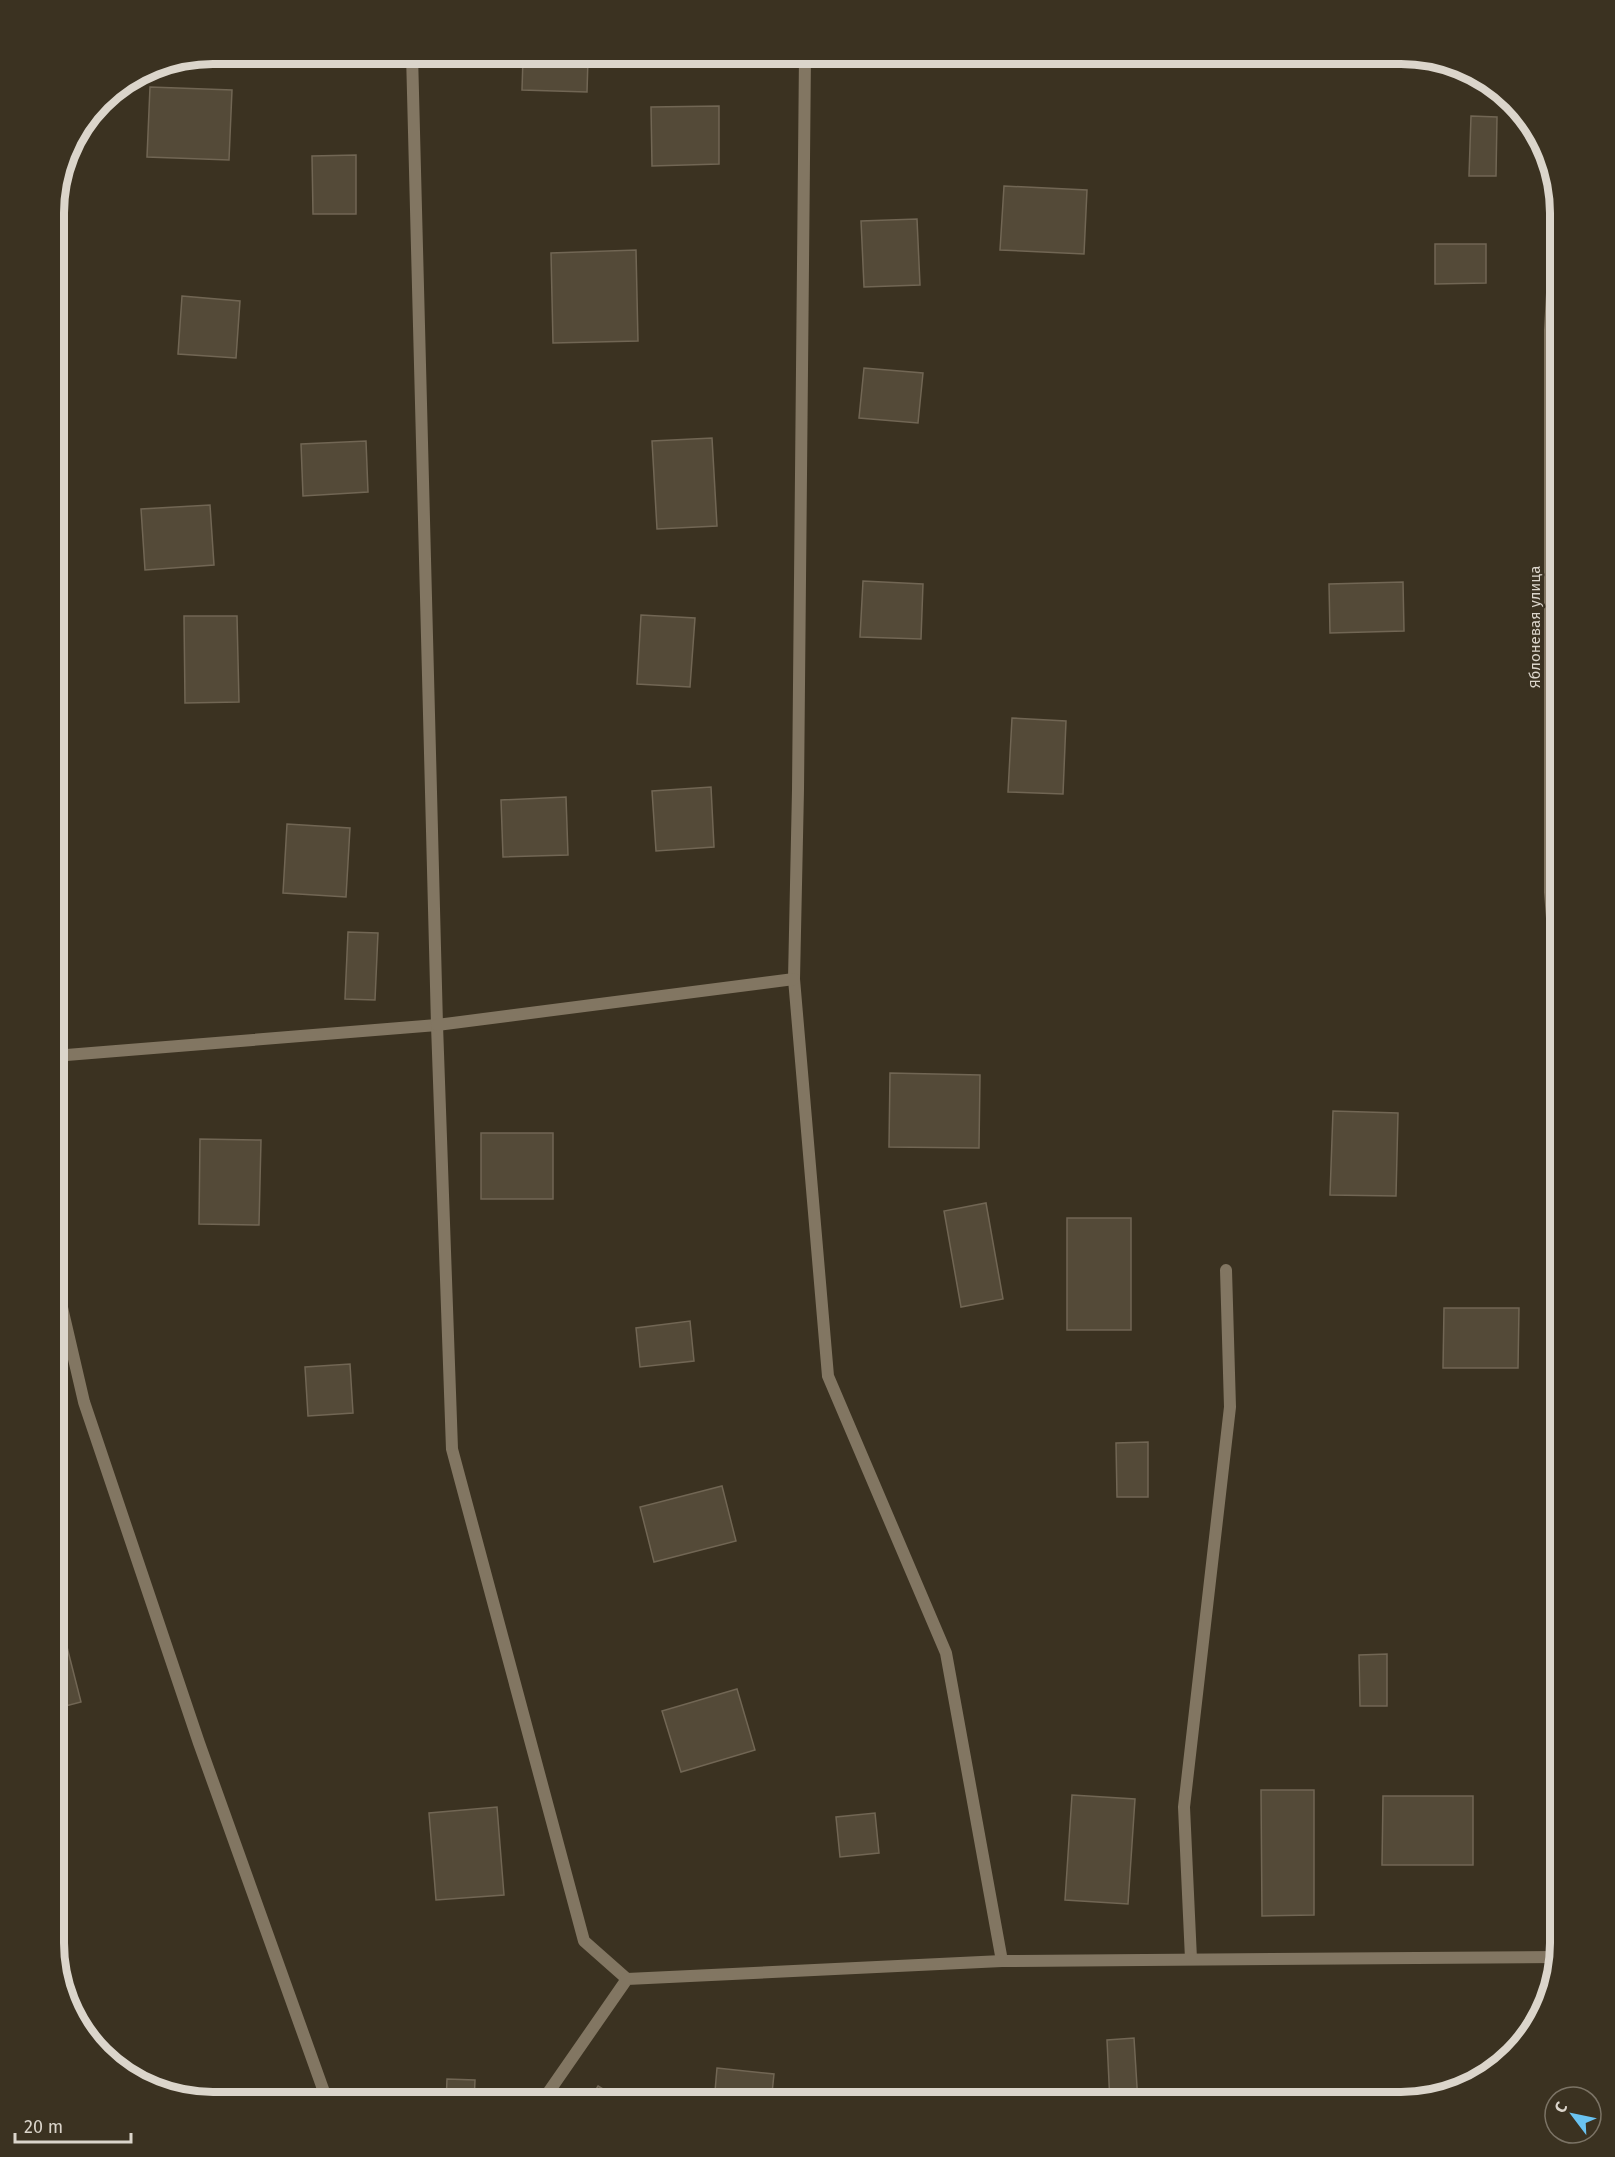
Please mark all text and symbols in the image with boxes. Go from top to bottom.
street label: Яблоневая улица [1526,566,1544,688]
north arrow [1543,2085,1603,2145]
text: С [1550,2098,1572,2116]
scale bar [15,2106,130,2144]
text: 20 m [24,2116,63,2138]

